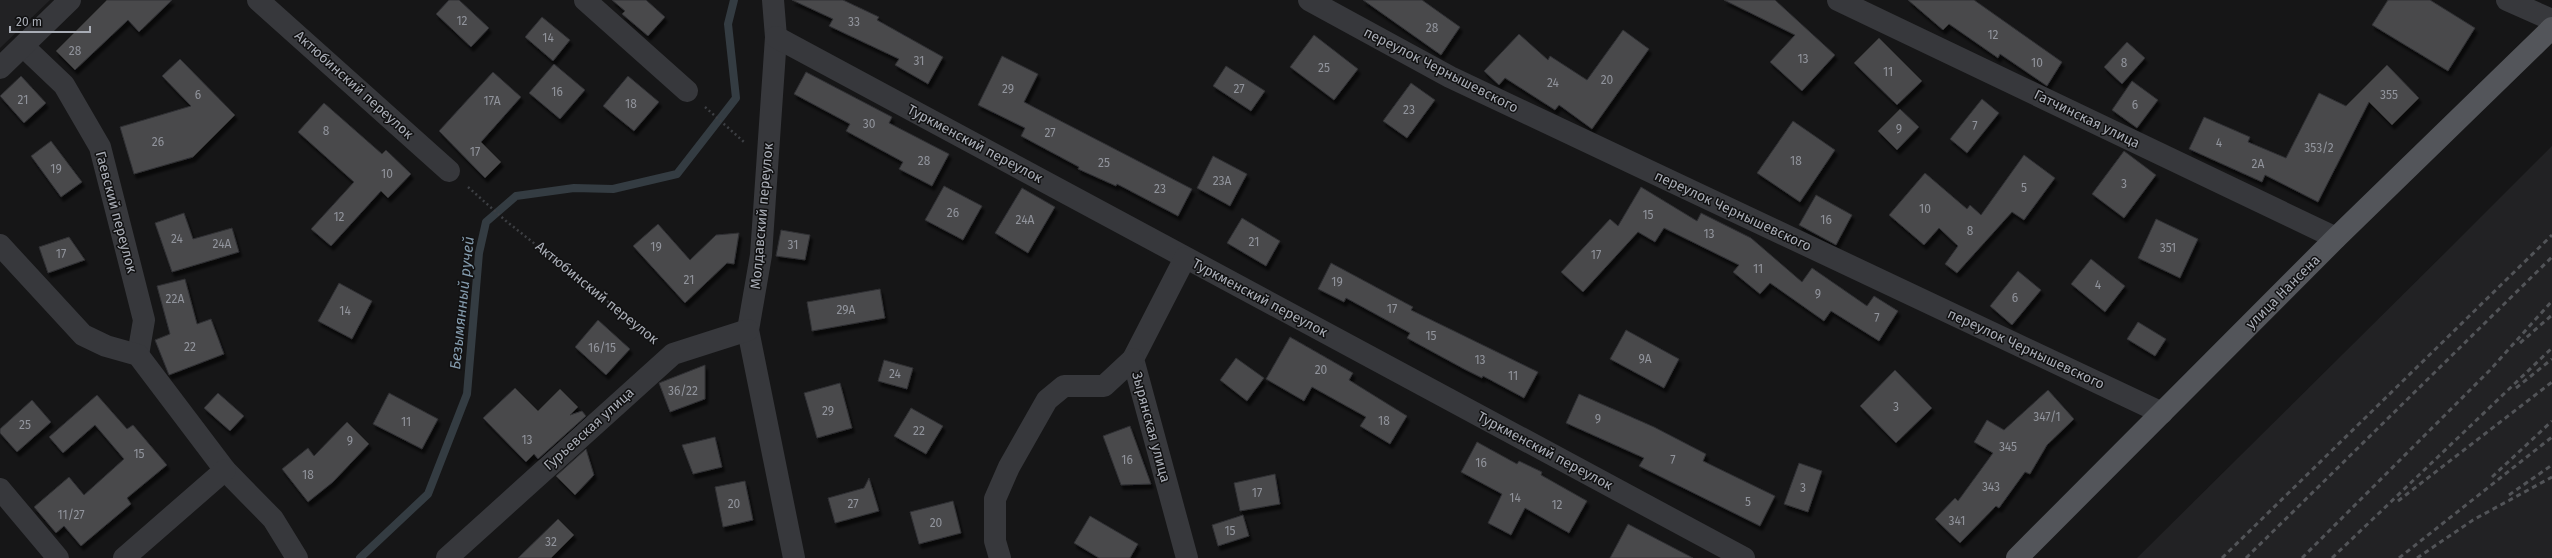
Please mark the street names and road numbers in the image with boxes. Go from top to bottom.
street label: переулок Чернышевского [1361,24,1521,116]
street label: Актюбинский переулок [291,27,417,143]
street label: Гатчинская улица [2031,86,2143,152]
street label: Туркменский переулок [904,101,1046,187]
street label: Молдавский переулок [747,141,777,290]
street label: Гаевский переулок [92,149,141,275]
street label: переулок Чернышевского [1652,167,1814,255]
street label: Актюбинский переулок [532,238,663,348]
street label: улица Нансена [2242,251,2324,333]
street label: Туркменский переулок [1189,255,1331,341]
street label: переулок Чернышевского [1945,305,2107,393]
street label: Зырянская улица [1128,370,1174,484]
street label: Гурьевская улица [540,384,638,474]
street label: Туркменский переулок [1474,408,1616,494]

